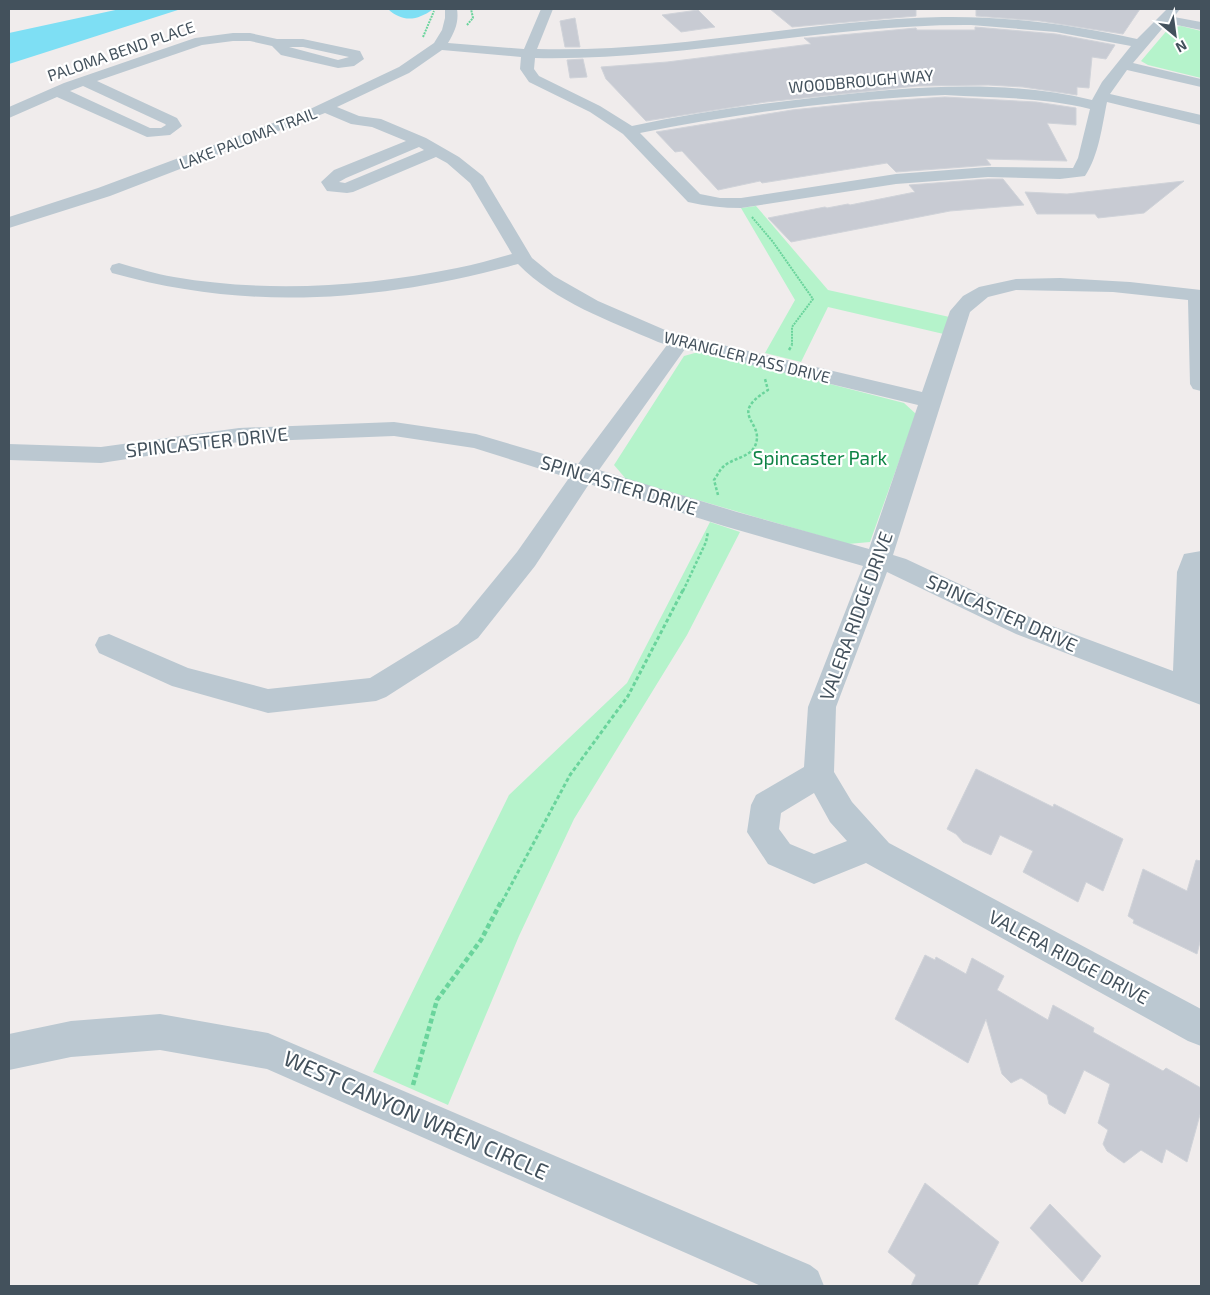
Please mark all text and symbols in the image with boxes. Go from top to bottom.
north arrow [1150,10,1200,60]
street label: PALOMA BEND PLACE [45,16,197,85]
text: N [1173,37,1190,57]
street label: WOODBROUGH WAY [788,65,934,96]
street label: LAKE PALOMA TRAIL [176,103,319,173]
street label: WRANGLER PASS DRIVE [662,327,832,386]
street label: SPINCASTER DRIVE [125,422,289,461]
park label: Spincaster Park [753,446,888,469]
street label: SPINCASTER DRIVE [538,450,700,519]
street label: VALERA RIDGE DRIVE [814,528,897,703]
street label: SPINCASTER DRIVE [923,569,1081,656]
street label: VALERA RIDGE DRIVE [985,905,1153,1009]
street label: WEST CANYON WREN CIRCLE [280,1044,553,1184]

